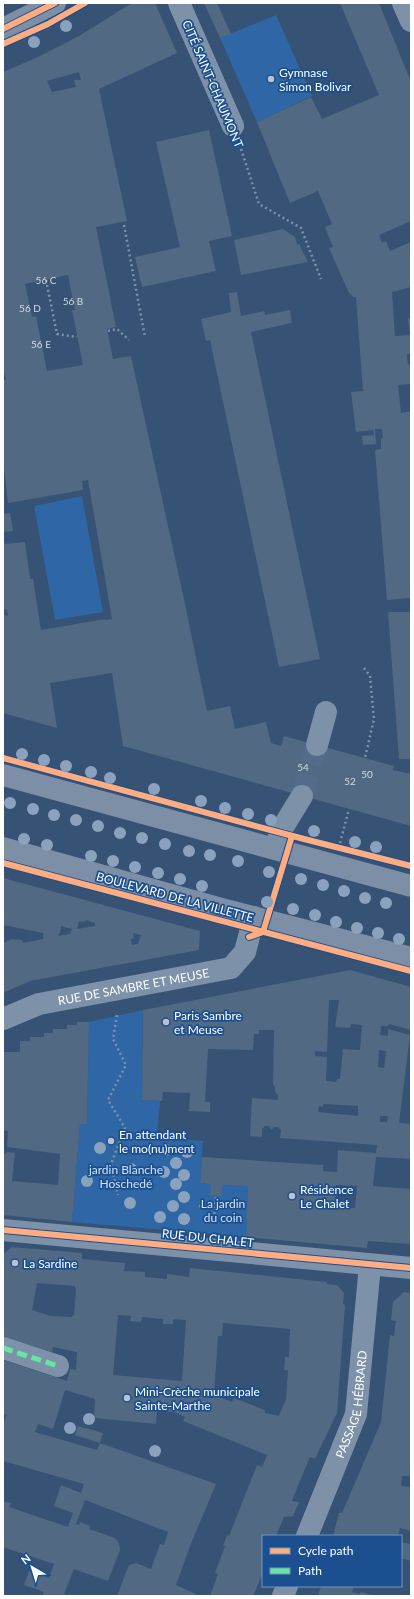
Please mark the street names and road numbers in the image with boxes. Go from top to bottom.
street label: CITÉ SAINT-CHAUMONT [179,18,247,150]
street label: BOULEVARD DE LA VILLETTE [95,869,255,925]
street label: RUE DE SAMBRE ET MEUSE [57,965,210,1008]
street label: RUE DU CHALET [161,1226,255,1250]
street label: PASSAGE HÉBRARD [332,1350,369,1460]

